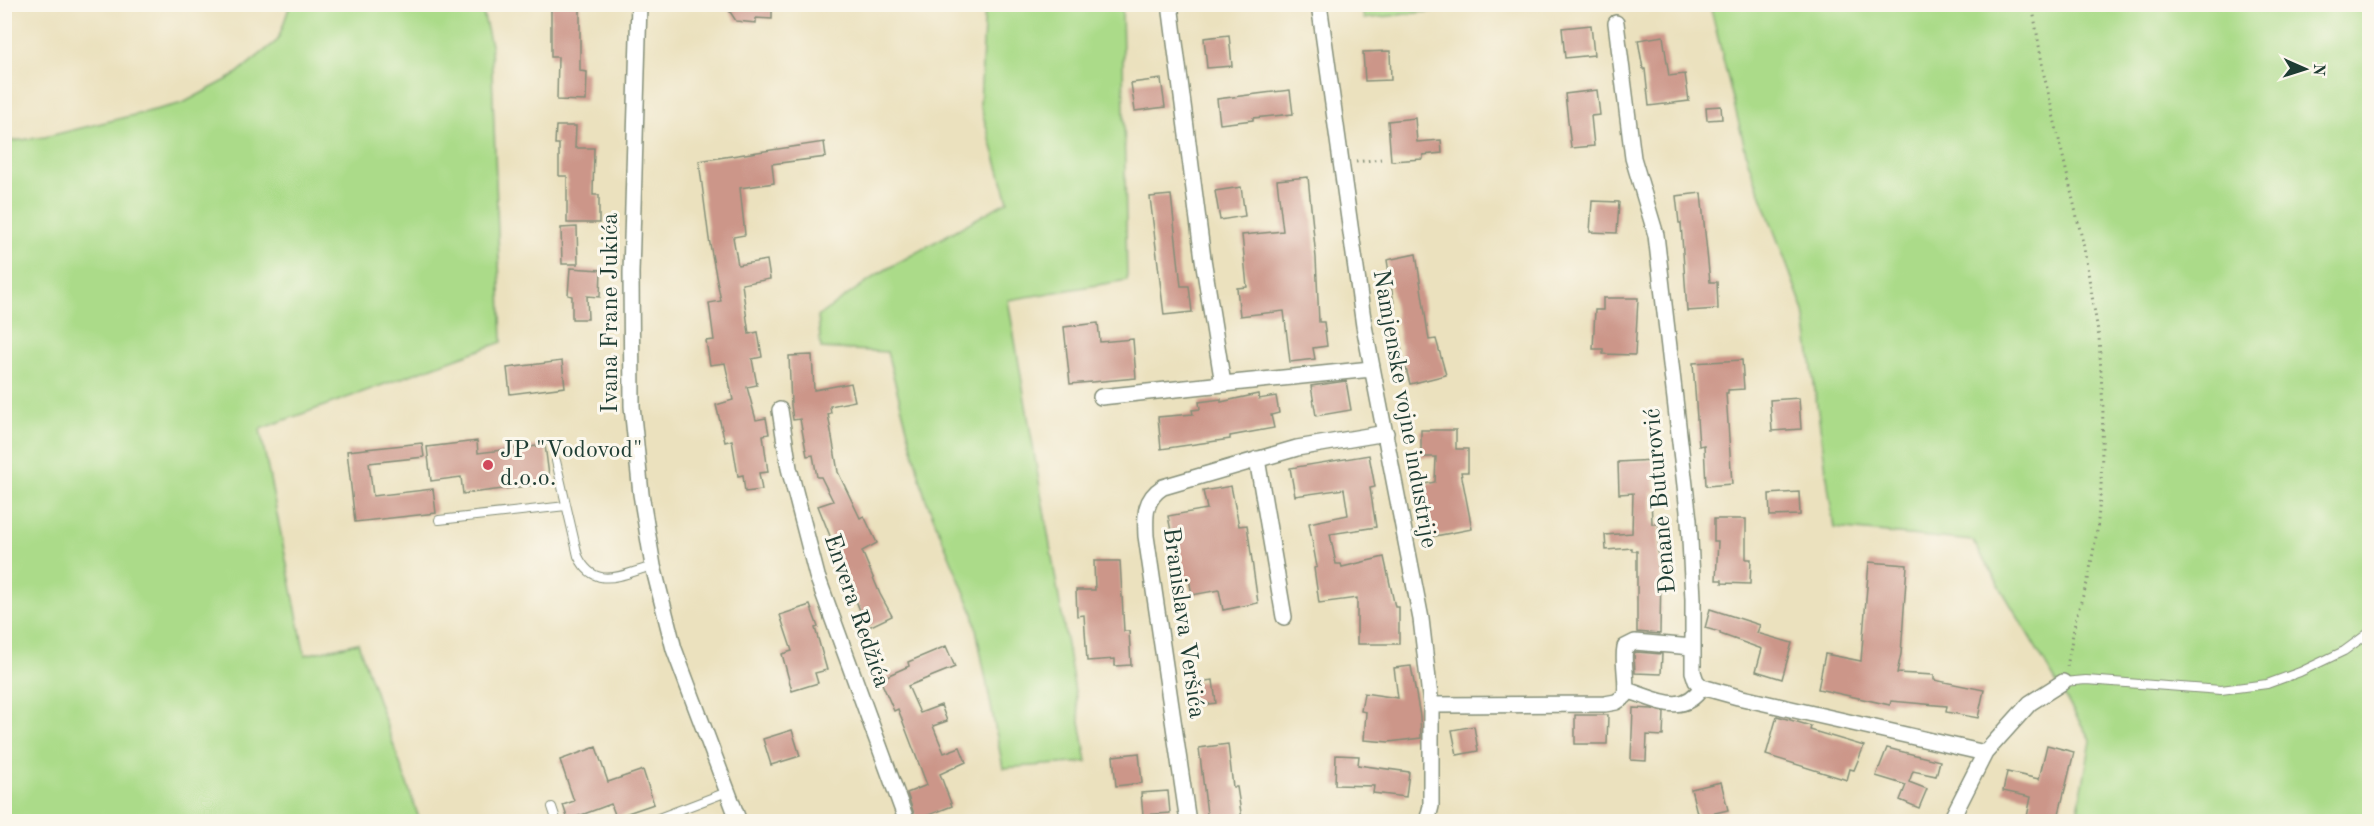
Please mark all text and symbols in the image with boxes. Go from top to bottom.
north arrow [2275,39,2335,99]
text: N [2310,63,2326,77]
street label: Ivana Frane Jukića [599,213,623,413]
street label: Namjenske vojne industrije [1368,268,1440,550]
street label: Đenane Buturović [1641,407,1681,595]
place label: JP "Vodovod" d.o.o. [500,439,642,491]
marker: JP "Vodovod" d.o.o. [481,458,495,472]
street label: Branislava Veršića [1158,526,1208,720]
street label: Envera Redžića [819,531,894,691]

